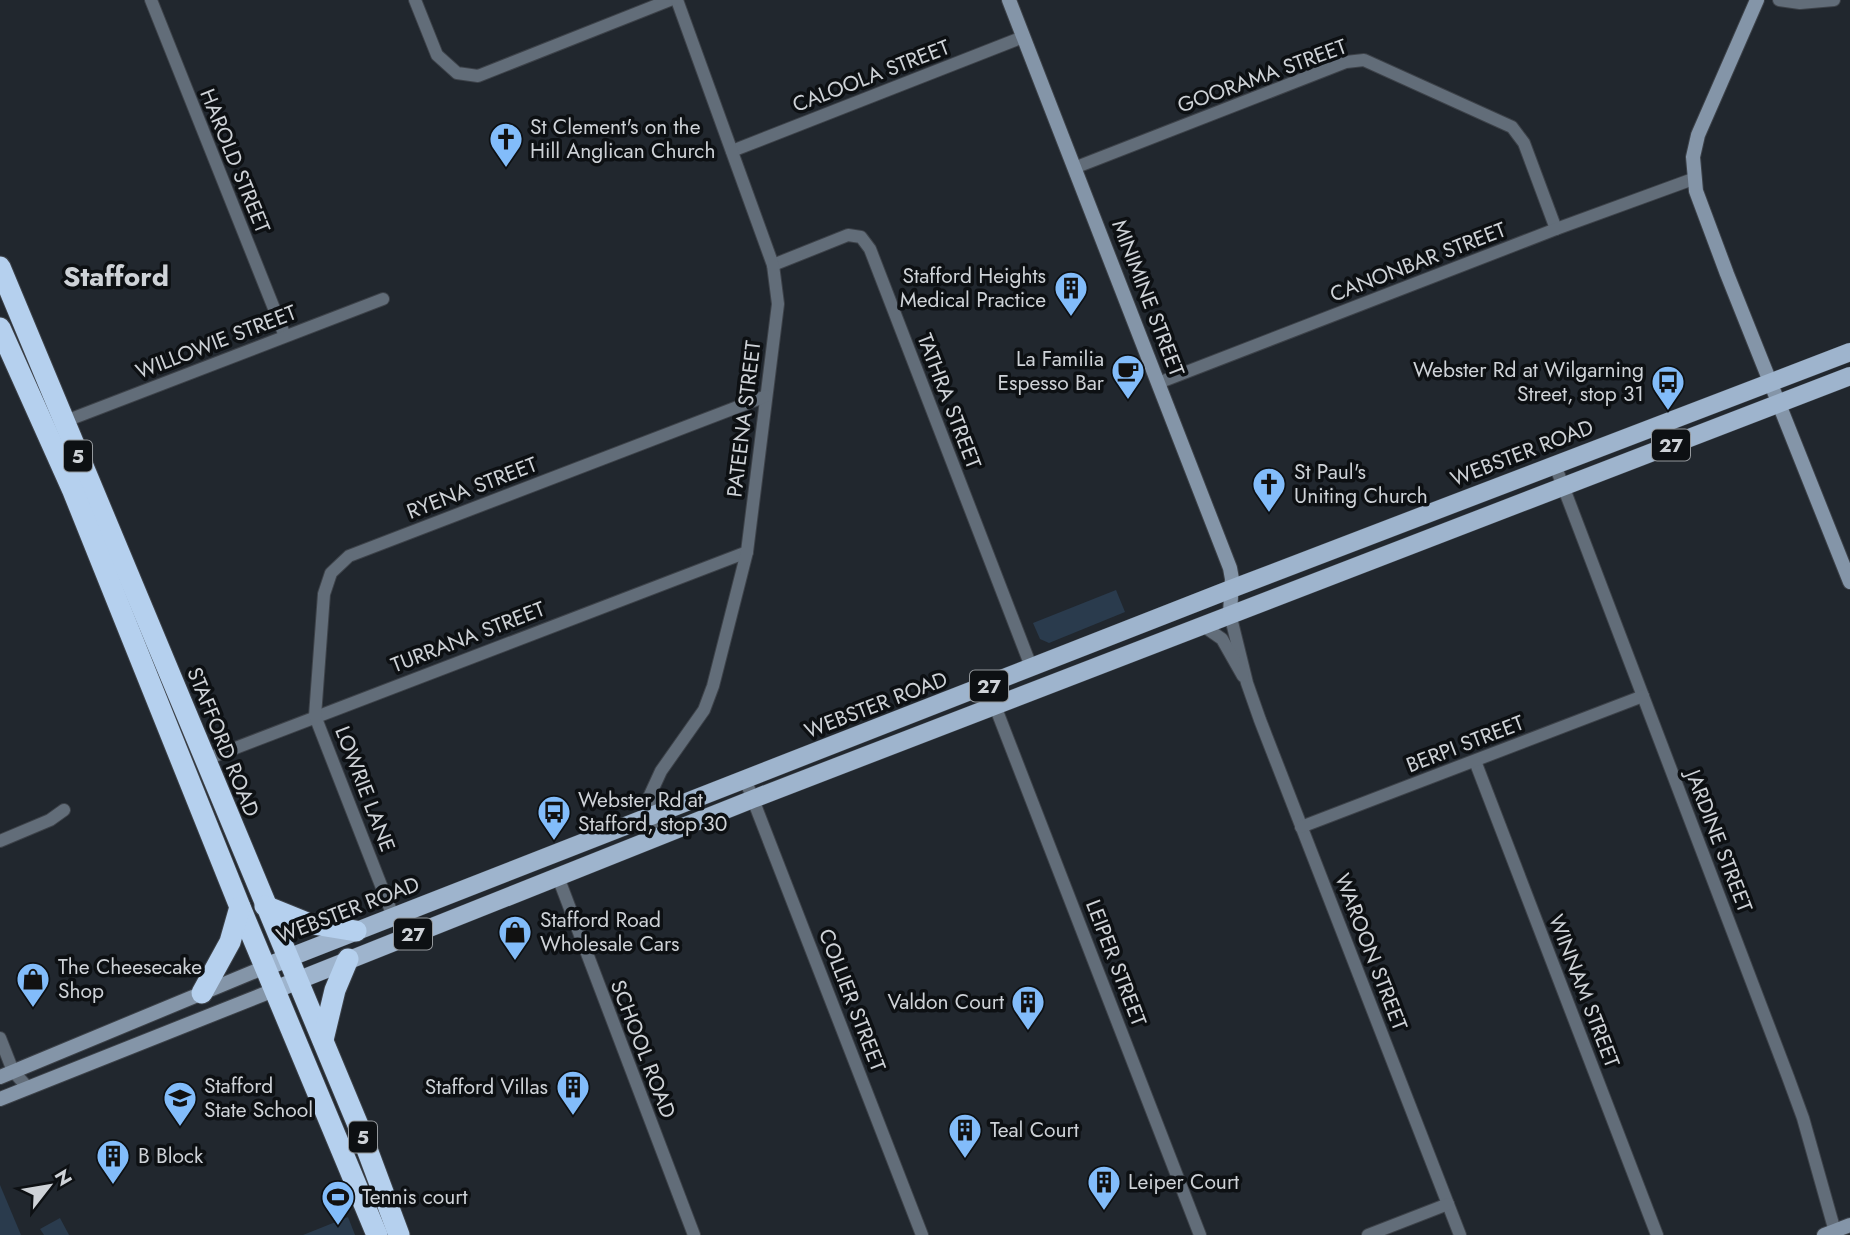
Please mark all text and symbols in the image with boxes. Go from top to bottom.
street label: GOORAMA STREET [1173,31,1351,121]
street label: CALOOLA STREET [788,32,954,120]
street label: HAROLD STREET [192,84,278,238]
place label: St Clement's on the Hill Anglican Church [530,112,715,166]
church icon: St Clement's on the Hill Anglican Church [487,120,525,169]
street label: MINIMINE STREET [1104,215,1192,381]
street label: CANONBAR STREET [1326,215,1511,309]
district label: Stafford [63,256,169,297]
place label: Stafford Heights Medical Practice [900,261,1046,315]
building icon: Stafford Heights Medical Practice [1052,269,1090,318]
street label: WILLOWIE STREET [131,297,301,386]
street label: TATHRA STREET [909,329,989,473]
street label: PATEENA STREET [720,339,769,499]
place label: La Familia Espesso Bar [997,344,1105,398]
cafe icon: La Familia Espesso Bar [1109,352,1147,401]
place label: Webster Rd at Wilgarning Street, stop 31 [1413,355,1644,409]
bus stop icon: Webster Rd at Wilgarning Street, stop 31 [1649,363,1687,412]
street label: WEBSTER ROAD [1446,412,1598,494]
road number: 27 [1652,430,1690,460]
road number: 5 [64,440,92,471]
street label: RYENA STREET [402,449,542,527]
place label: St Paul's Uniting Church [1294,457,1428,511]
church icon: St Paul's Uniting Church [1250,465,1288,514]
street label: TURRANA STREET [387,594,550,680]
street label: STAFFORD ROAD [179,663,267,821]
street label: WEBSTER ROAD [800,664,952,746]
road number: 27 [970,670,1008,702]
street label: BERPI STREET [1402,708,1528,780]
street label: LOWRIE LANE [327,722,403,856]
street label: JARDINE STREET [1677,763,1760,917]
place label: Webster Rd at Stafford, stop 30 [578,785,727,839]
bus stop icon: Webster Rd at Stafford, stop 30 [535,793,573,842]
street label: WEBSTER ROAD [272,869,424,951]
street label: WAROON STREET [1327,869,1415,1035]
street label: LEIPER STREET [1078,895,1154,1031]
place label: Stafford Road Wholesale Cars [540,905,680,959]
street label: WINNAM STREET [1541,910,1627,1072]
shop icon: Stafford Road Wholesale Cars [496,913,534,962]
road number: 27 [394,918,432,950]
street label: COLLIER STREET [811,924,893,1076]
place label: The Cheesecake Shop [58,952,202,1006]
shop icon: The Cheesecake Shop [14,960,52,1009]
street label: SCHOOL ROAD [603,976,683,1122]
building icon: Valdon Court [1009,983,1047,1032]
place label: Valdon Court [887,987,1004,1017]
building icon: Stafford Villas [554,1068,592,1117]
place label: Stafford State School [204,1071,313,1125]
place label: Stafford Villas [425,1072,548,1102]
school or university icon: Stafford State School [161,1079,199,1128]
building icon: Teal Court [946,1111,984,1160]
place label: Teal Court [990,1115,1079,1145]
road number: 5 [349,1121,377,1152]
building icon: B Block [94,1137,132,1186]
place label: B Block [138,1141,204,1171]
north arrow [14,1151,84,1221]
building icon: Leiper Court [1085,1163,1123,1212]
text: N [48,1164,79,1191]
place label: Leiper Court [1128,1167,1239,1197]
sports icon: Tennis court [319,1178,357,1227]
place label: Tennis court [362,1182,468,1212]

